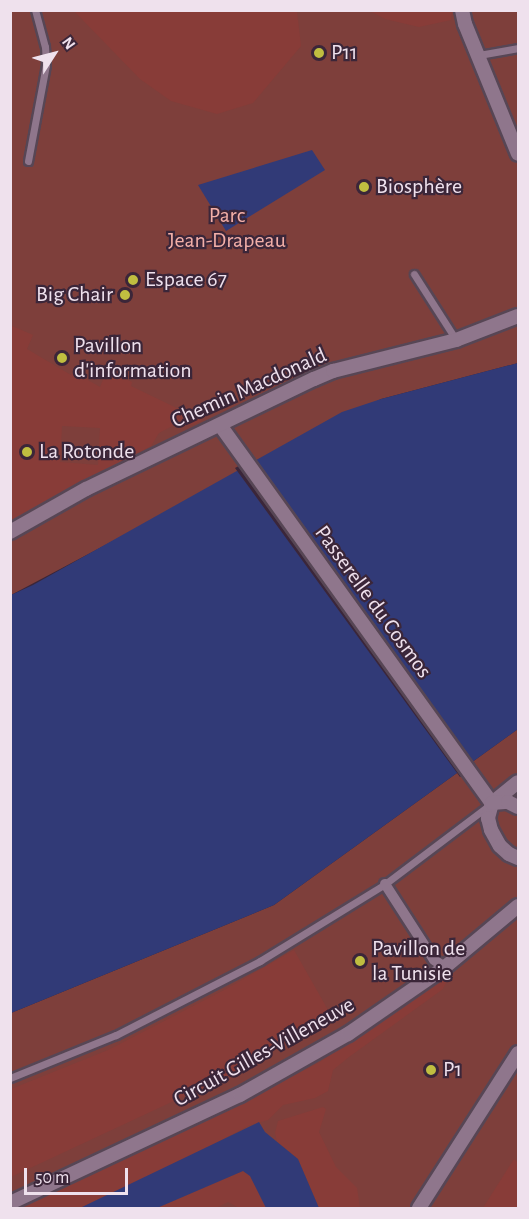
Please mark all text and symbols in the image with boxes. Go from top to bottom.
north arrow [24,24,84,84]
text: N [59,34,78,53]
place label: P11 [331,40,358,66]
marker: P11 [312,46,326,60]
place label: Biosphère [376,174,462,200]
marker: Biosphère [357,180,371,194]
park label: Parc Jean-Drapeau [168,202,286,254]
place label: Espace 67 [145,267,227,293]
marker: Espace 67 [126,273,140,287]
place label: Big Chair [36,282,113,308]
marker: Big Chair [118,288,132,302]
place label: Pavillon d'information [74,332,192,384]
street label: Chemin Macdonald [167,342,331,434]
marker: Pavillon d'information [55,351,69,365]
place label: La Rotonde [39,439,134,465]
marker: La Rotonde [20,445,34,459]
street label: Passerelle du Cosmos [309,521,437,683]
place label: Pavillon de la Tunisie [372,935,465,986]
marker: Pavillon de la Tunisie [353,954,367,968]
street label: Circuit Gilles-Villeneuve [169,991,359,1113]
place label: P1 [443,1057,462,1083]
marker: P1 [424,1063,438,1077]
scale bar [27,1156,130,1194]
text: 50 m [35,1169,69,1187]

